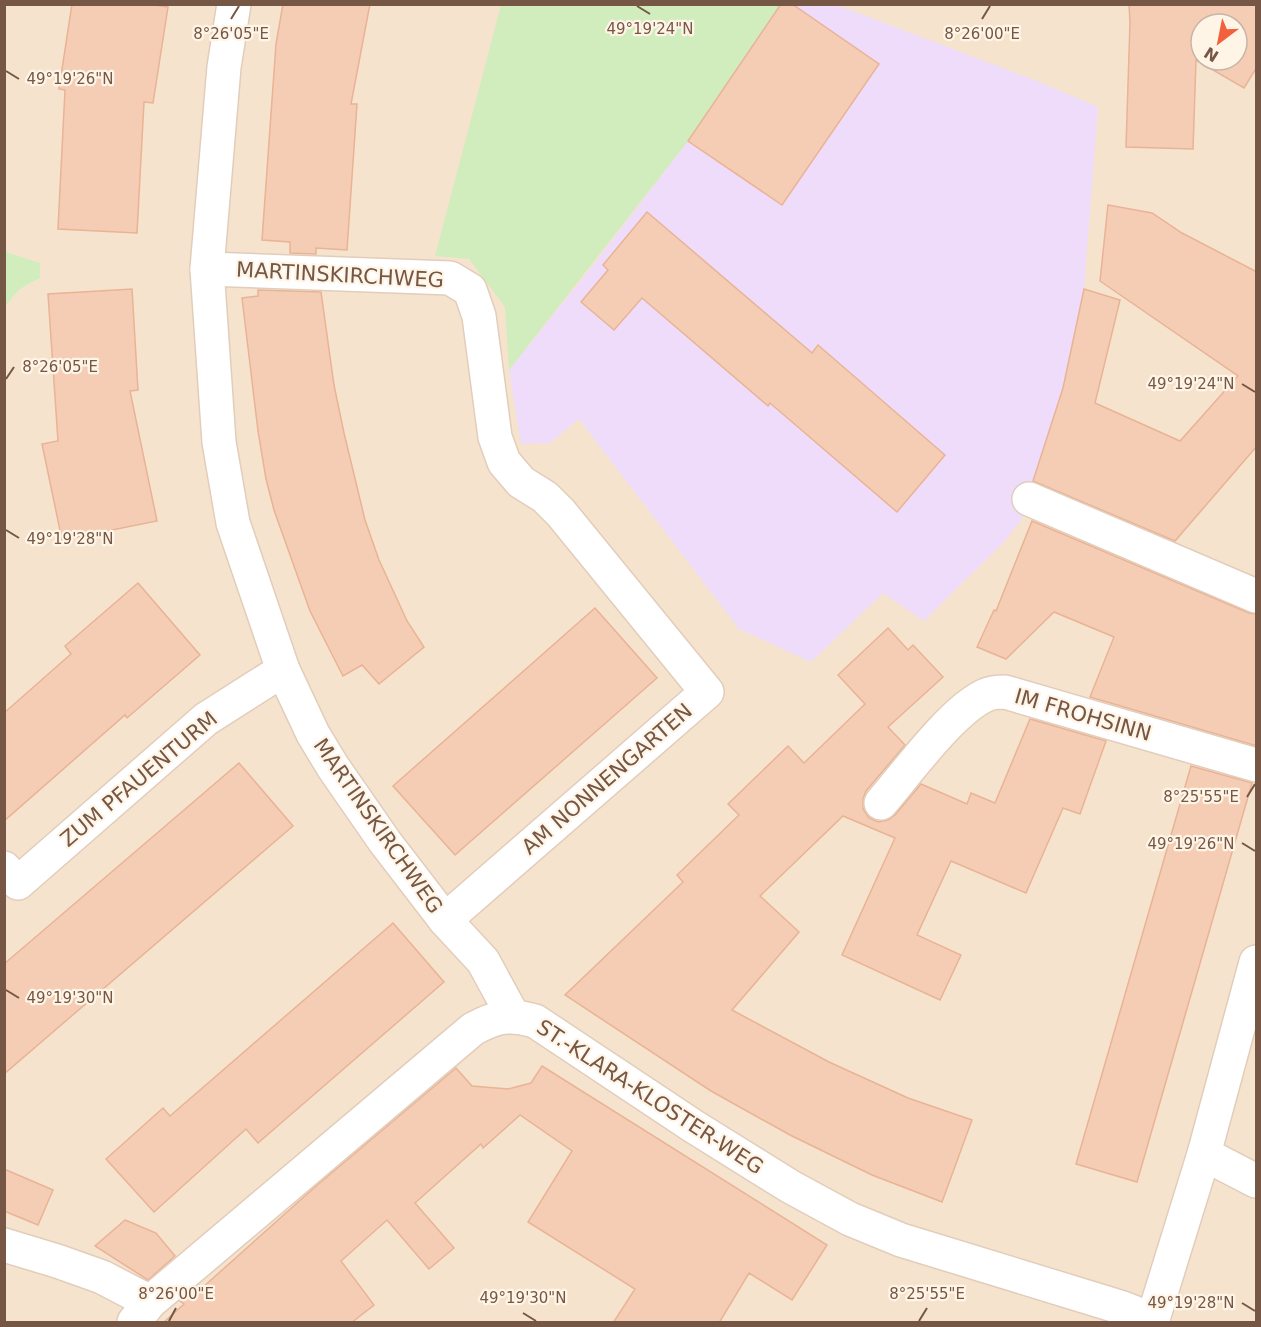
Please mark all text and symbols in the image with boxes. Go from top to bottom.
north arrow [1189,12,1249,72]
text: 49°19'24"N [606,20,694,38]
text: 8°26'05"E [193,25,269,43]
text: 8°26'00"E [944,25,1020,43]
text: N [1201,43,1222,66]
text: 49°19'26"N [26,70,114,88]
street label: MARTINSKIRCHWEG [236,258,444,292]
text: 8°26'05"E [22,358,98,376]
text: 49°19'24"N [1147,375,1235,393]
text: 49°19'28"N [26,530,114,548]
street label: IM FROHSINN [1012,684,1154,746]
street label: AM NONNENGARTEN [517,699,697,859]
street label: ZUM PFAUENTURM [56,706,222,852]
street label: MARTINSKIRCHWEG [309,734,447,918]
text: 8°25'55"E [1163,788,1239,806]
text: 49°19'26"N [1147,835,1235,853]
text: 49°19'30"N [26,989,114,1007]
street label: ST.-KLARA-KLOSTER-WEG [532,1015,768,1179]
text: 8°26'00"E [138,1285,214,1303]
text: 8°25'55"E [889,1285,965,1303]
text: 49°19'30"N [479,1289,567,1307]
text: 49°19'28"N [1147,1294,1235,1312]

